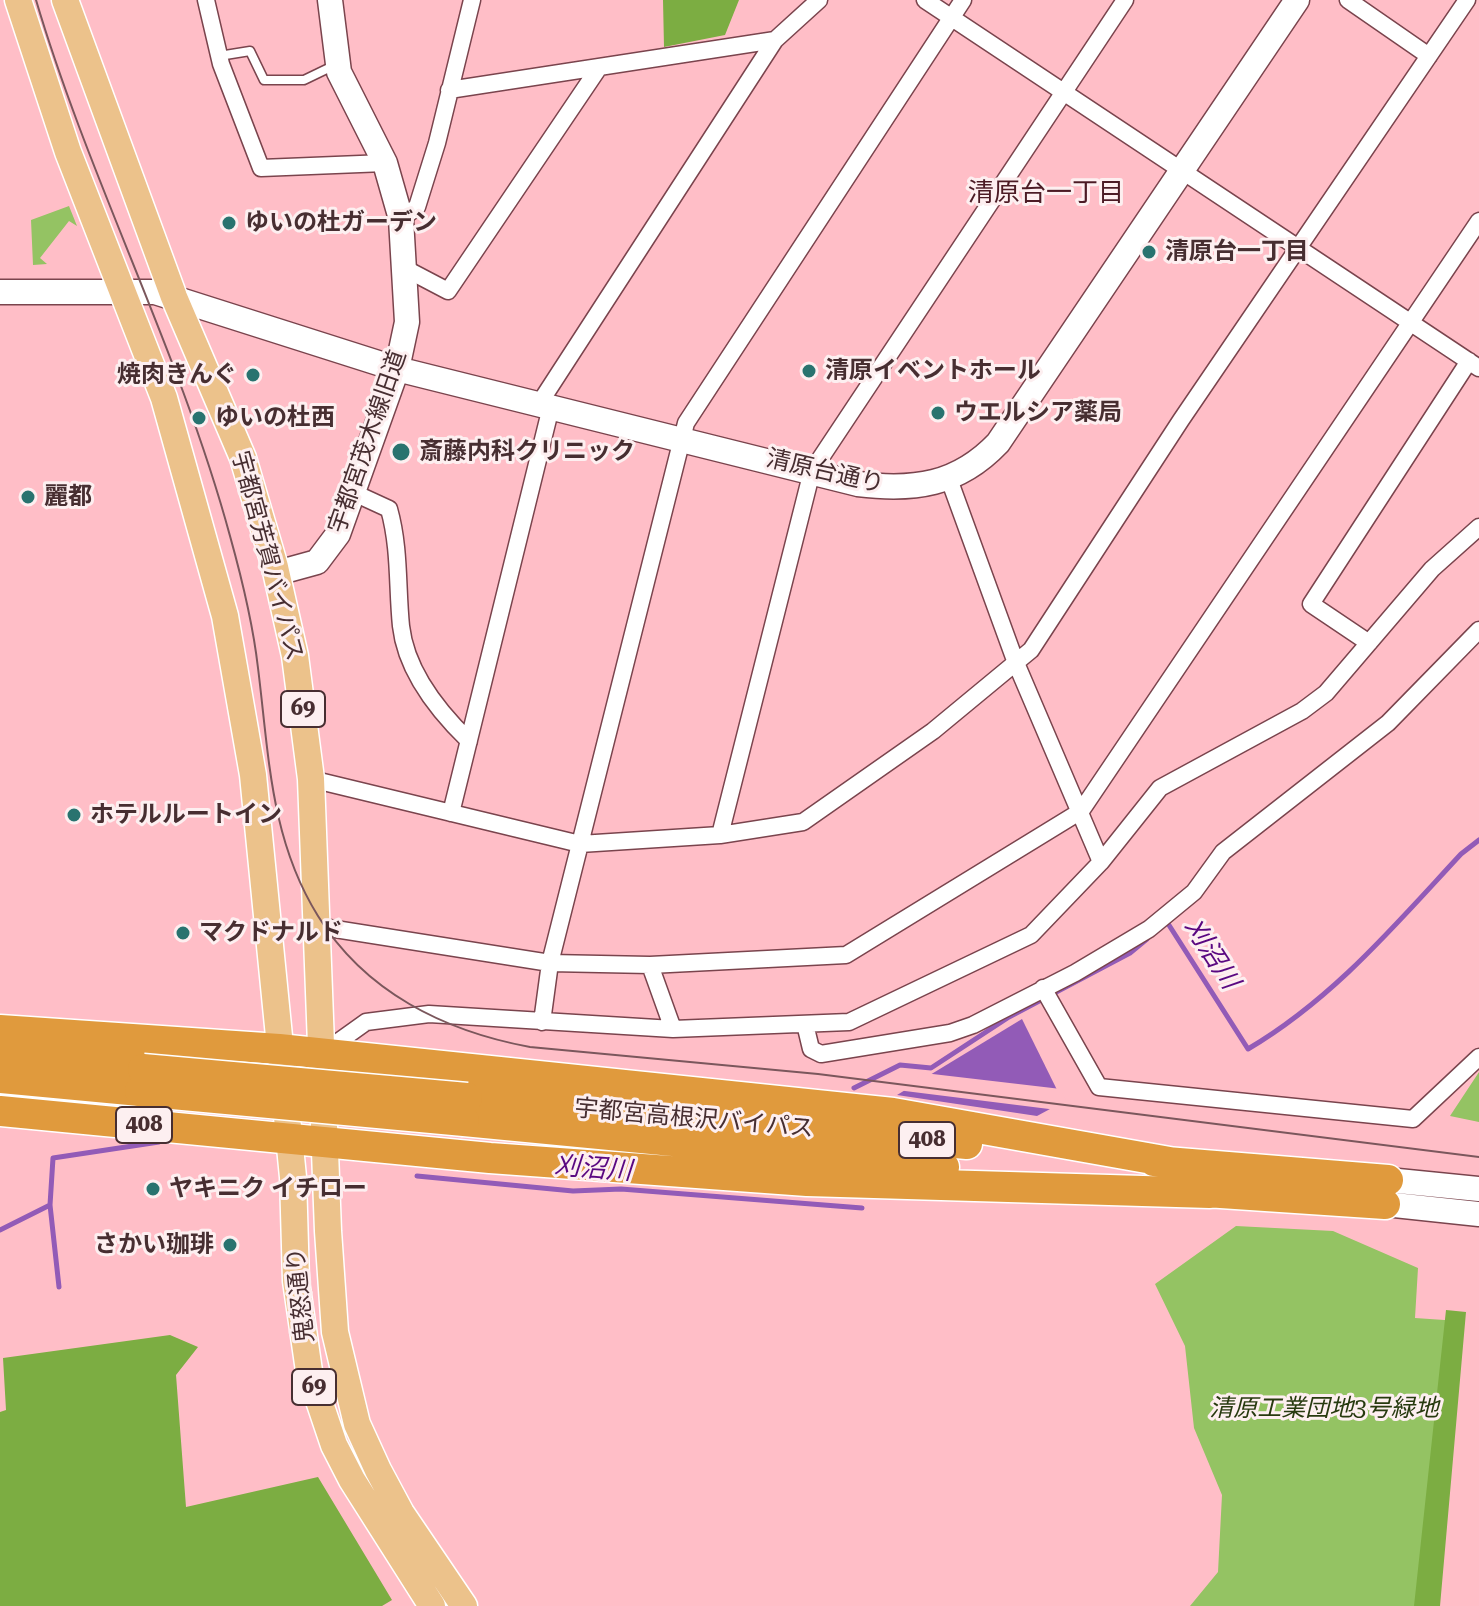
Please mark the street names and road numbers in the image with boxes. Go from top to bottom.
street label: 宇都宮茂木線旧道 [323,347,413,537]
street label: 清原台通り [763,444,887,500]
street label: 宇都宮芳賀バイパス [225,448,309,664]
road number: 69 [281,691,325,727]
street label: 宇都宮高根沢バイパス [573,1094,815,1144]
road number: 408 [116,1107,172,1143]
road number: 408 [899,1122,955,1158]
street label: 鬼怒通り [282,1246,320,1344]
road number: 69 [292,1369,336,1405]

